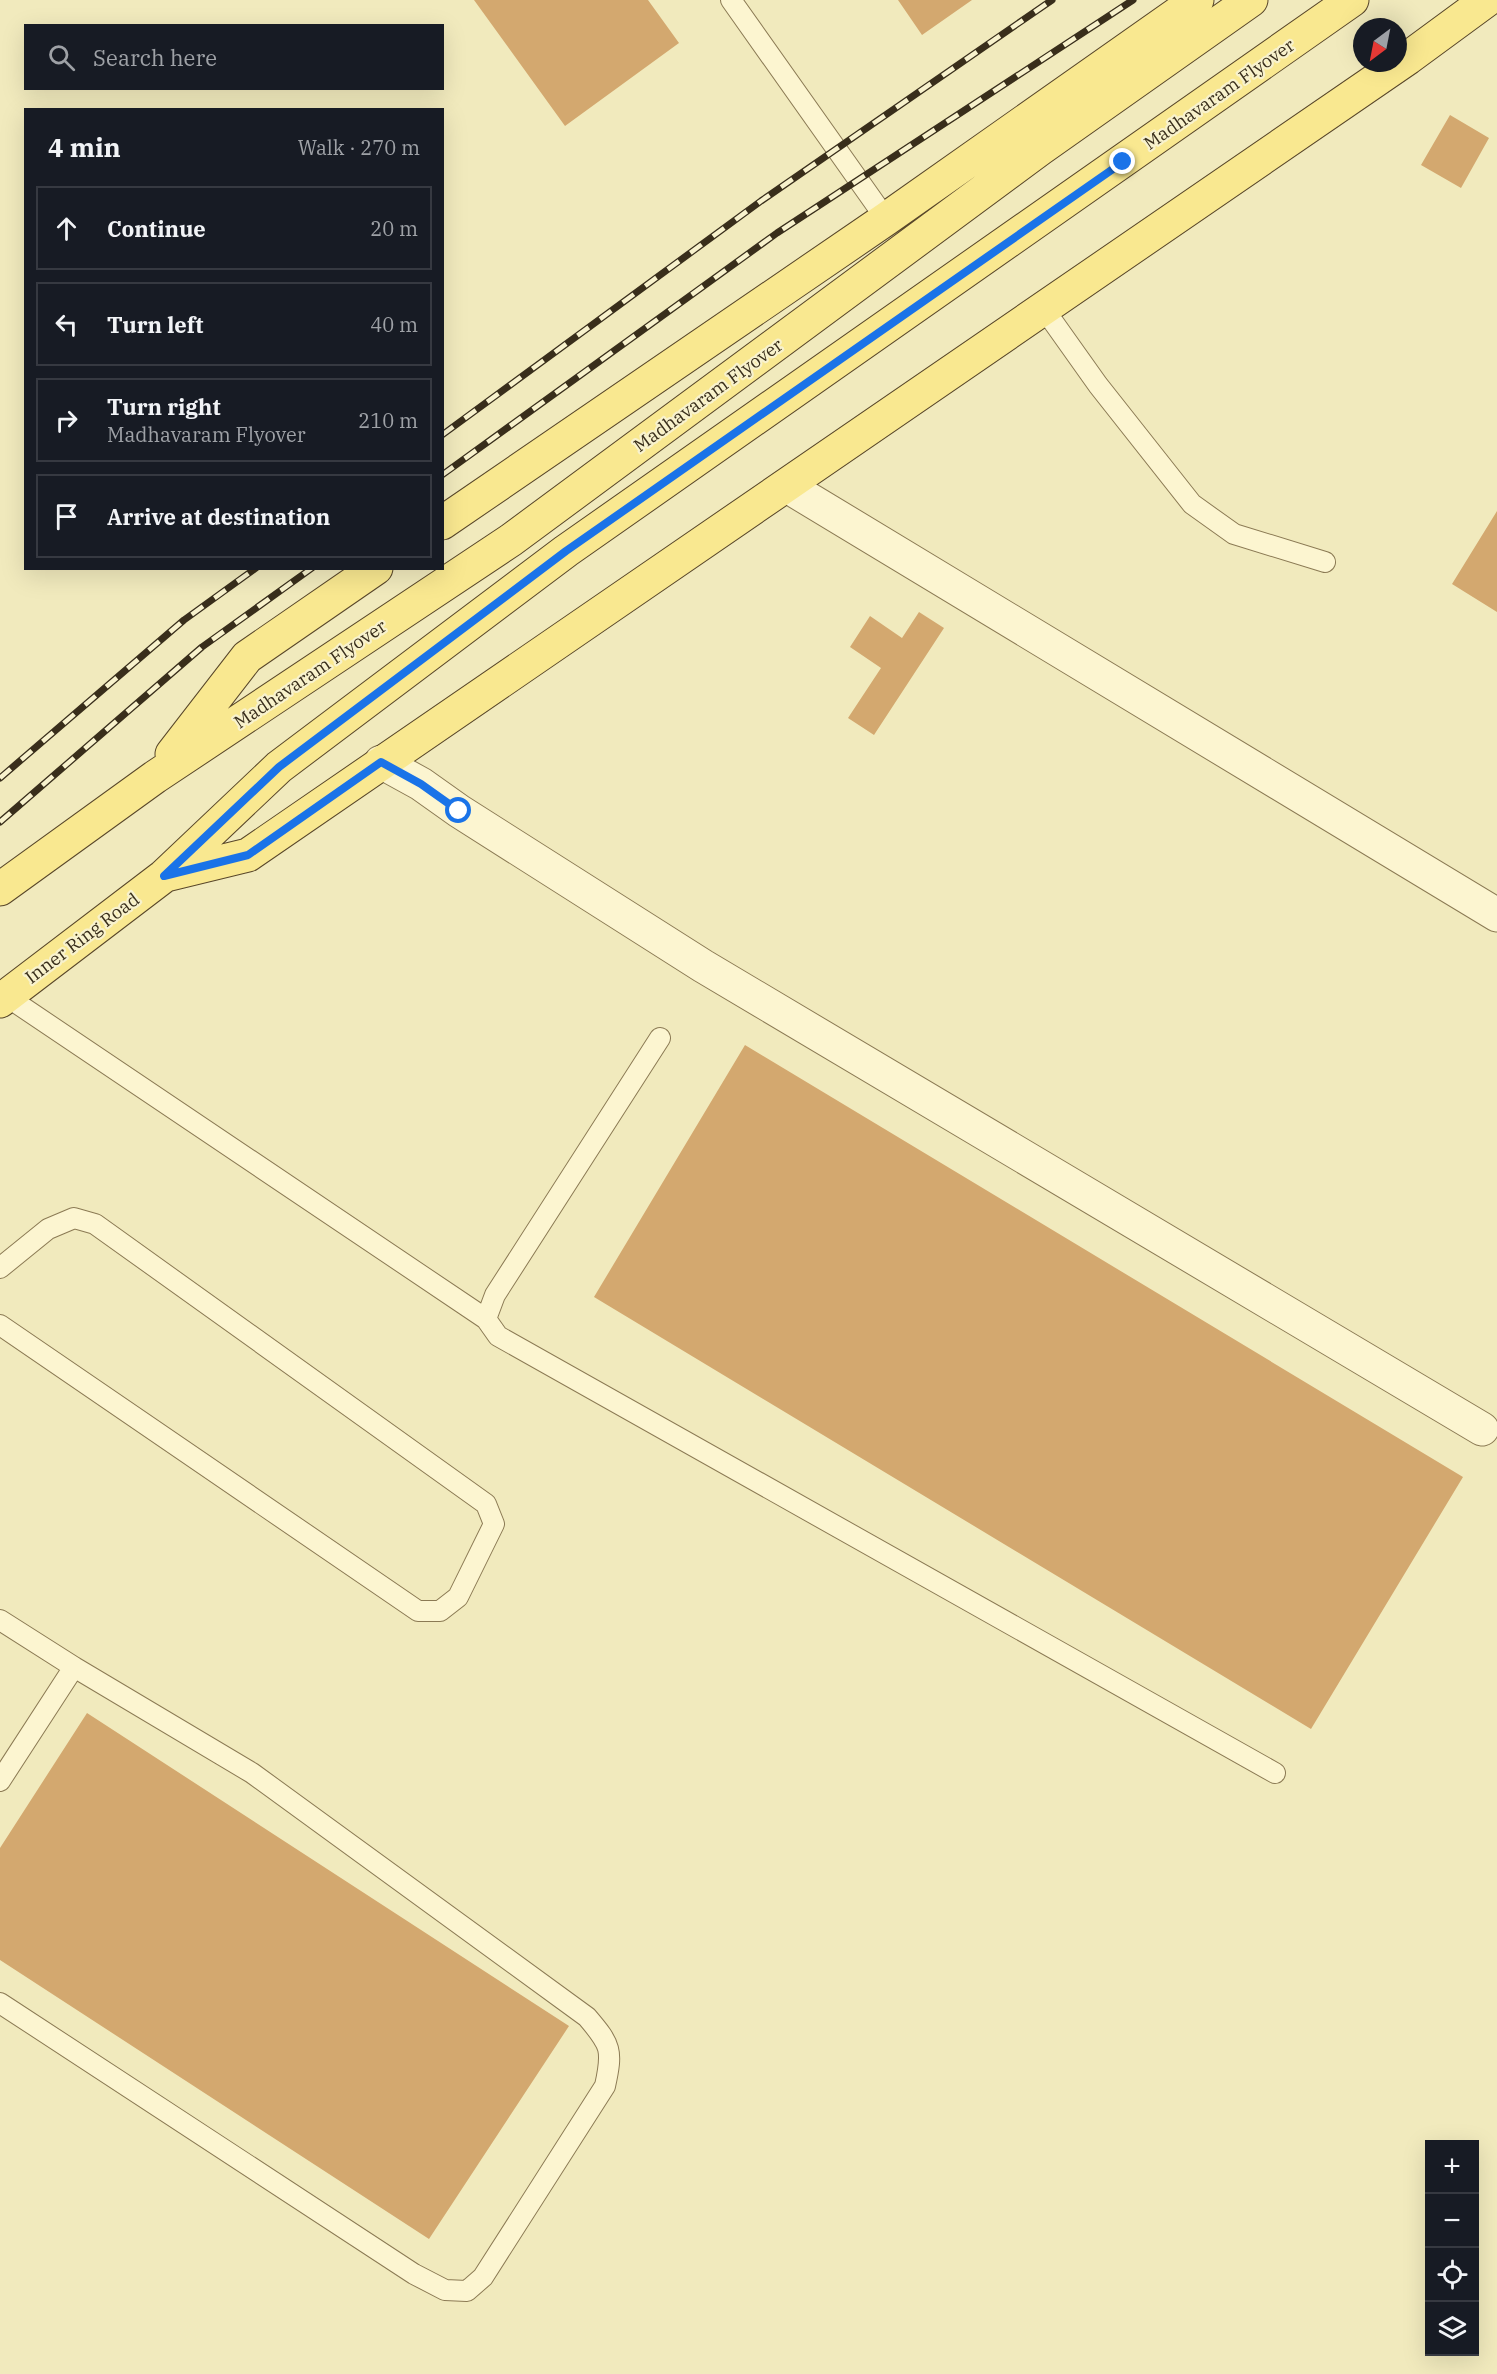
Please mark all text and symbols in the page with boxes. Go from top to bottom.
north arrow [1353,18,1407,72]
search box [24,24,444,90]
street label: Madhavaram Flyover [1139,33,1299,155]
icon: search [45,41,78,74]
text: Search here [93,43,217,72]
text: 4 min [48,130,121,164]
text: Walk · 270 m [298,134,420,161]
route end [1109,148,1135,174]
icon: ahead [50,212,83,245]
text: Continue [107,214,206,243]
text: 20 m [370,215,418,242]
icon: left [50,308,83,341]
text: Turn left [107,310,203,339]
text: 40 m [370,311,418,338]
street label: Madhavaram Flyover [629,333,787,457]
text: Turn right [107,392,221,421]
icon: right [50,404,83,437]
text: 210 m [358,407,418,434]
text: Madhavaram Flyover [107,421,306,448]
icon: arrive [50,500,83,533]
text: Arrive at destination [107,502,330,531]
street label: Madhavaram Flyover [229,614,391,734]
route start [445,797,471,823]
street label: Inner Ring Road [20,888,144,988]
map controls [1425,2140,1479,2356]
button: + [1425,2140,1479,2194]
button: − [1425,2194,1479,2248]
button: locate [1425,2248,1479,2302]
button: layers [1425,2302,1479,2356]

